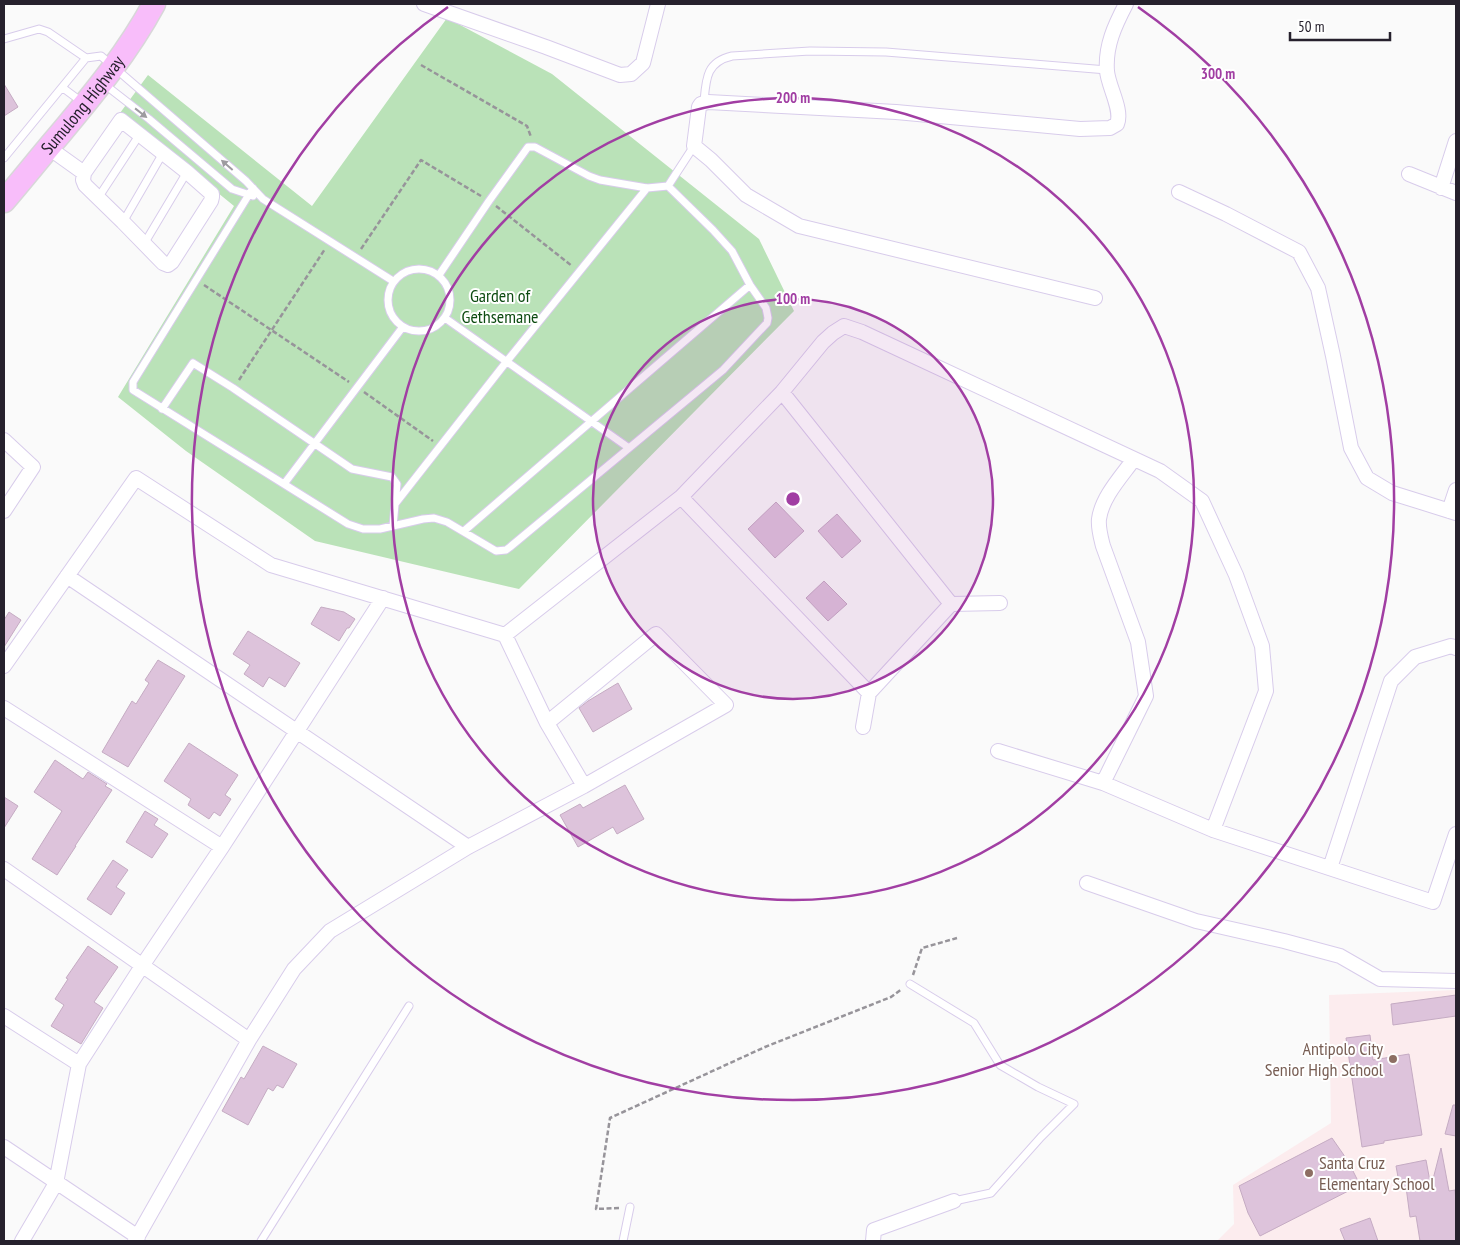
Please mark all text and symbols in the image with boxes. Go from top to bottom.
scale bar [1290,10,1390,42]
text: 50 m [1298,17,1324,36]
street label: Sumulong Highway [36,51,129,159]
text: 300 m [1201,64,1235,83]
text: 200 m [776,88,810,107]
one-way arrow [134,107,147,118]
one-way arrow [222,159,234,171]
park label: Garden of Gethsemane [462,284,538,328]
text: 100 m [776,289,810,308]
centre of rings [784,490,802,508]
place label: Antipolo City Senior High School [1265,1037,1384,1081]
marker: Antipolo City Senior High School [1387,1053,1399,1065]
place label: Santa Cruz Elementary School [1319,1151,1435,1195]
marker: Santa Cruz Elementary School [1303,1167,1315,1179]

